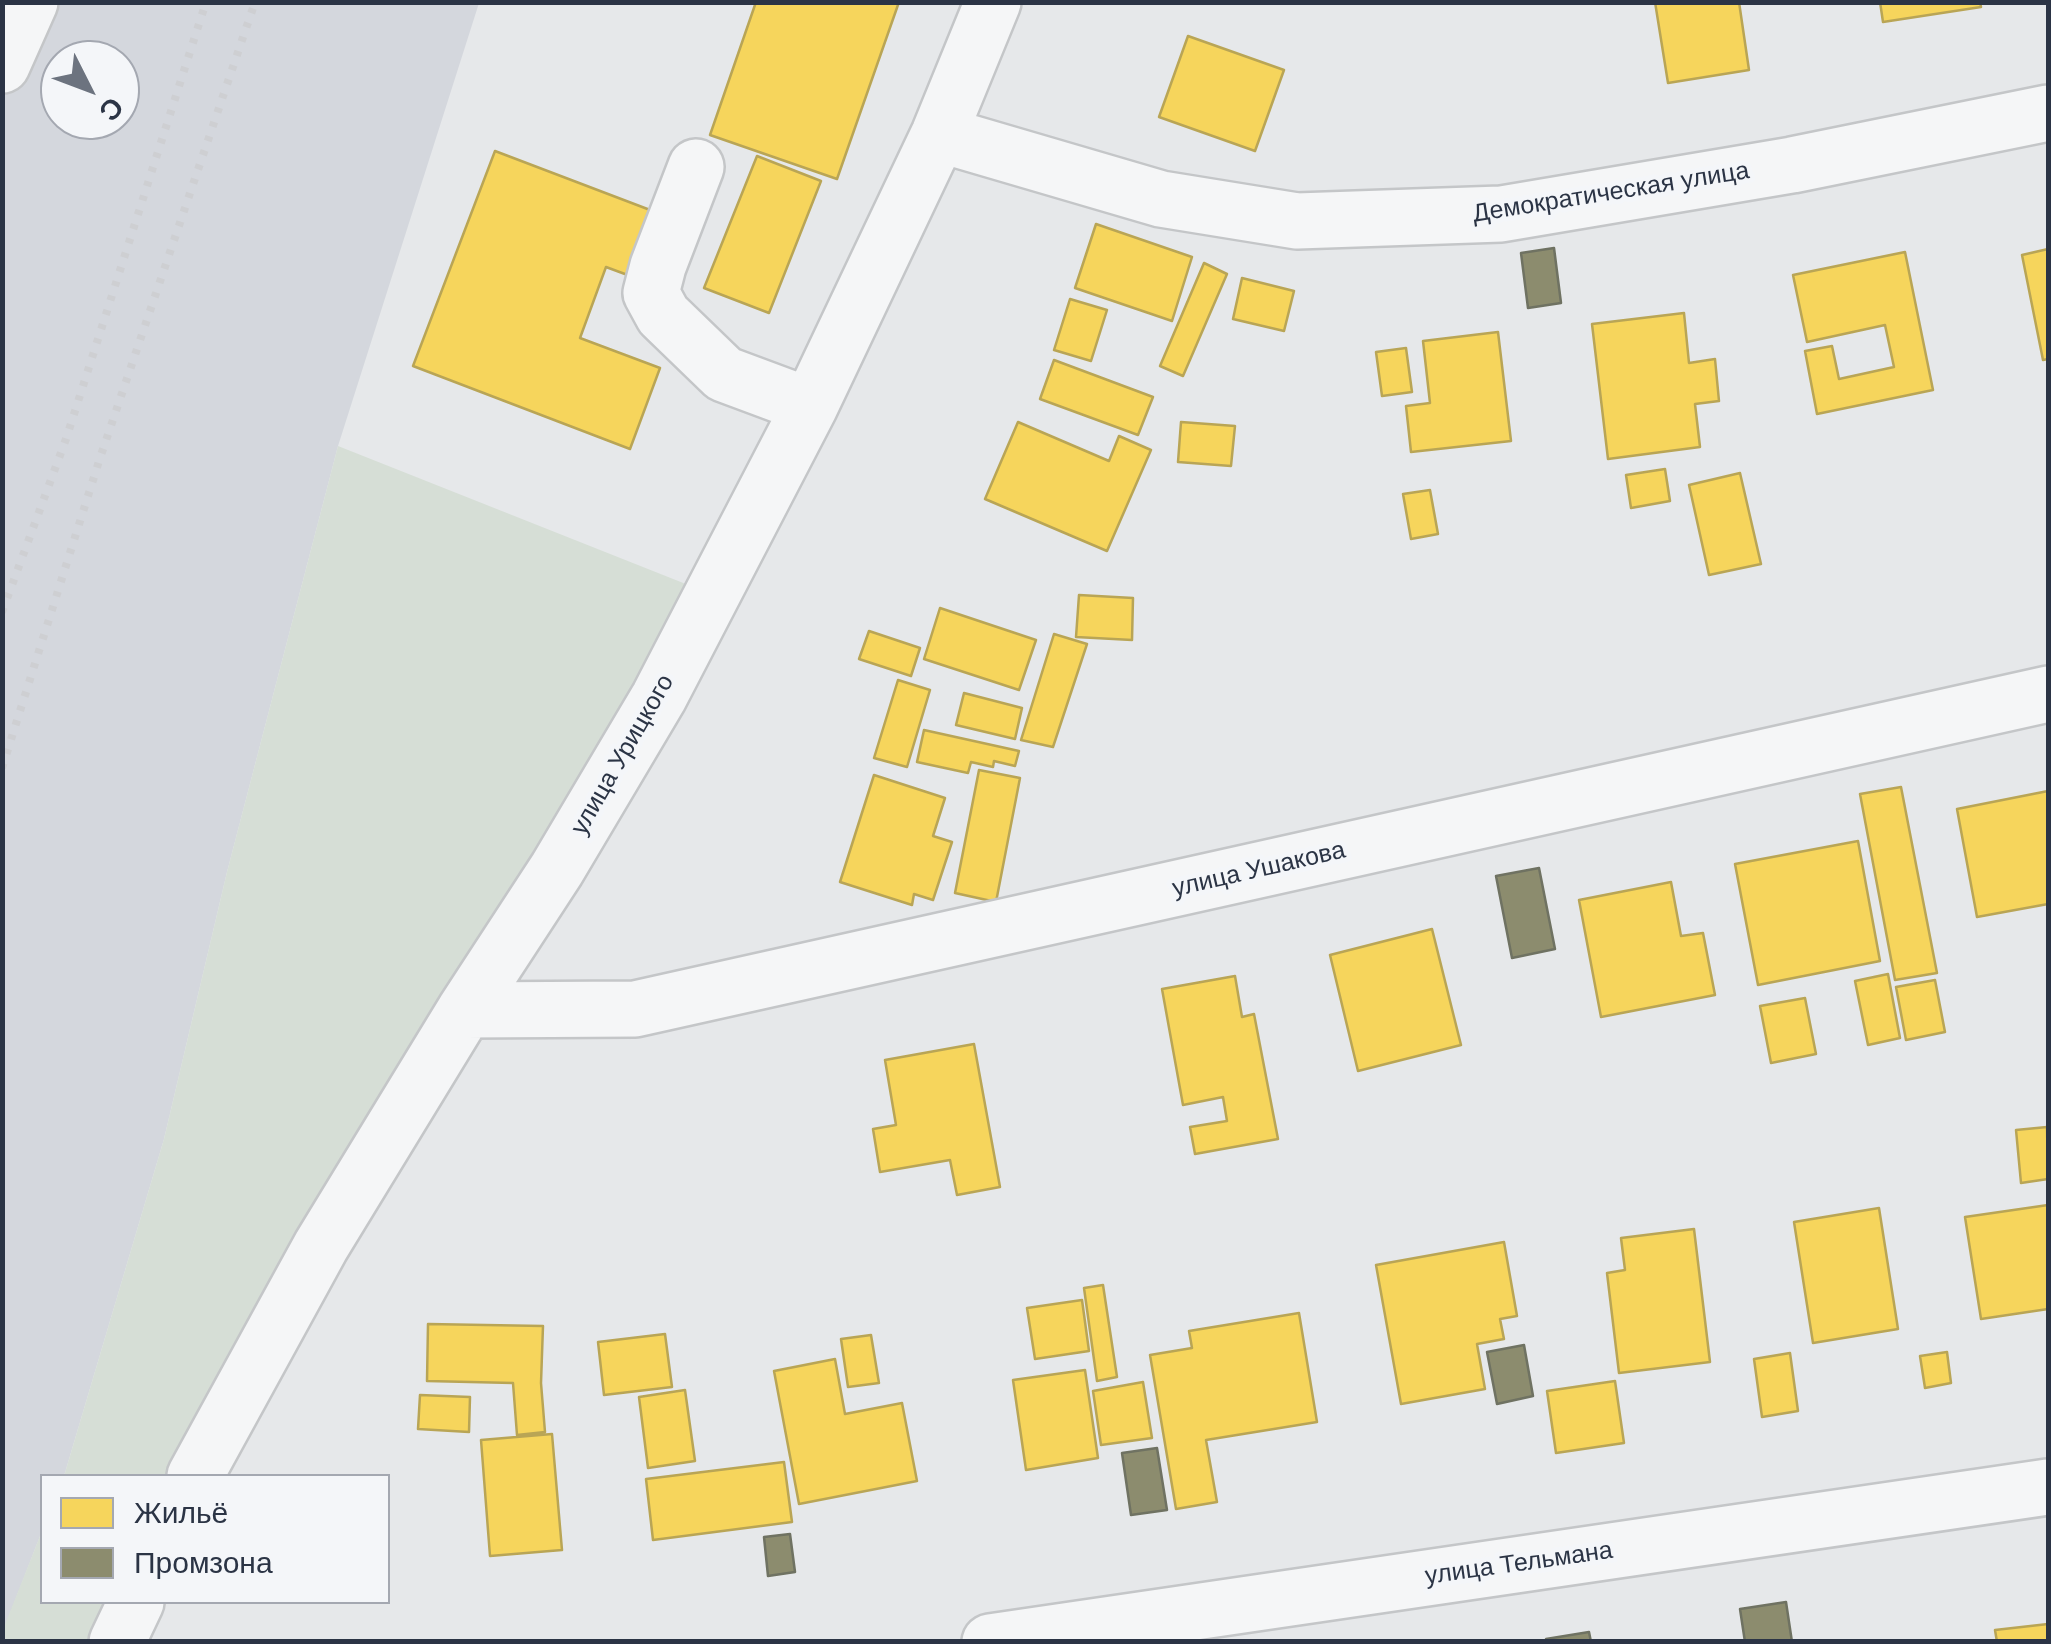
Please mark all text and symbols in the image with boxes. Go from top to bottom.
north arrow [40,40,140,140]
text: С [93,91,129,127]
street label: Демократическая улица [1471,156,1751,230]
street label: улица Урицкого [565,669,681,841]
street label: улица Ушакова [1170,836,1348,904]
legend [40,1474,390,1604]
text: Жильё [134,1496,228,1529]
street label: улица Тельмана [1423,1536,1615,1592]
text: Промзона [134,1546,273,1579]

